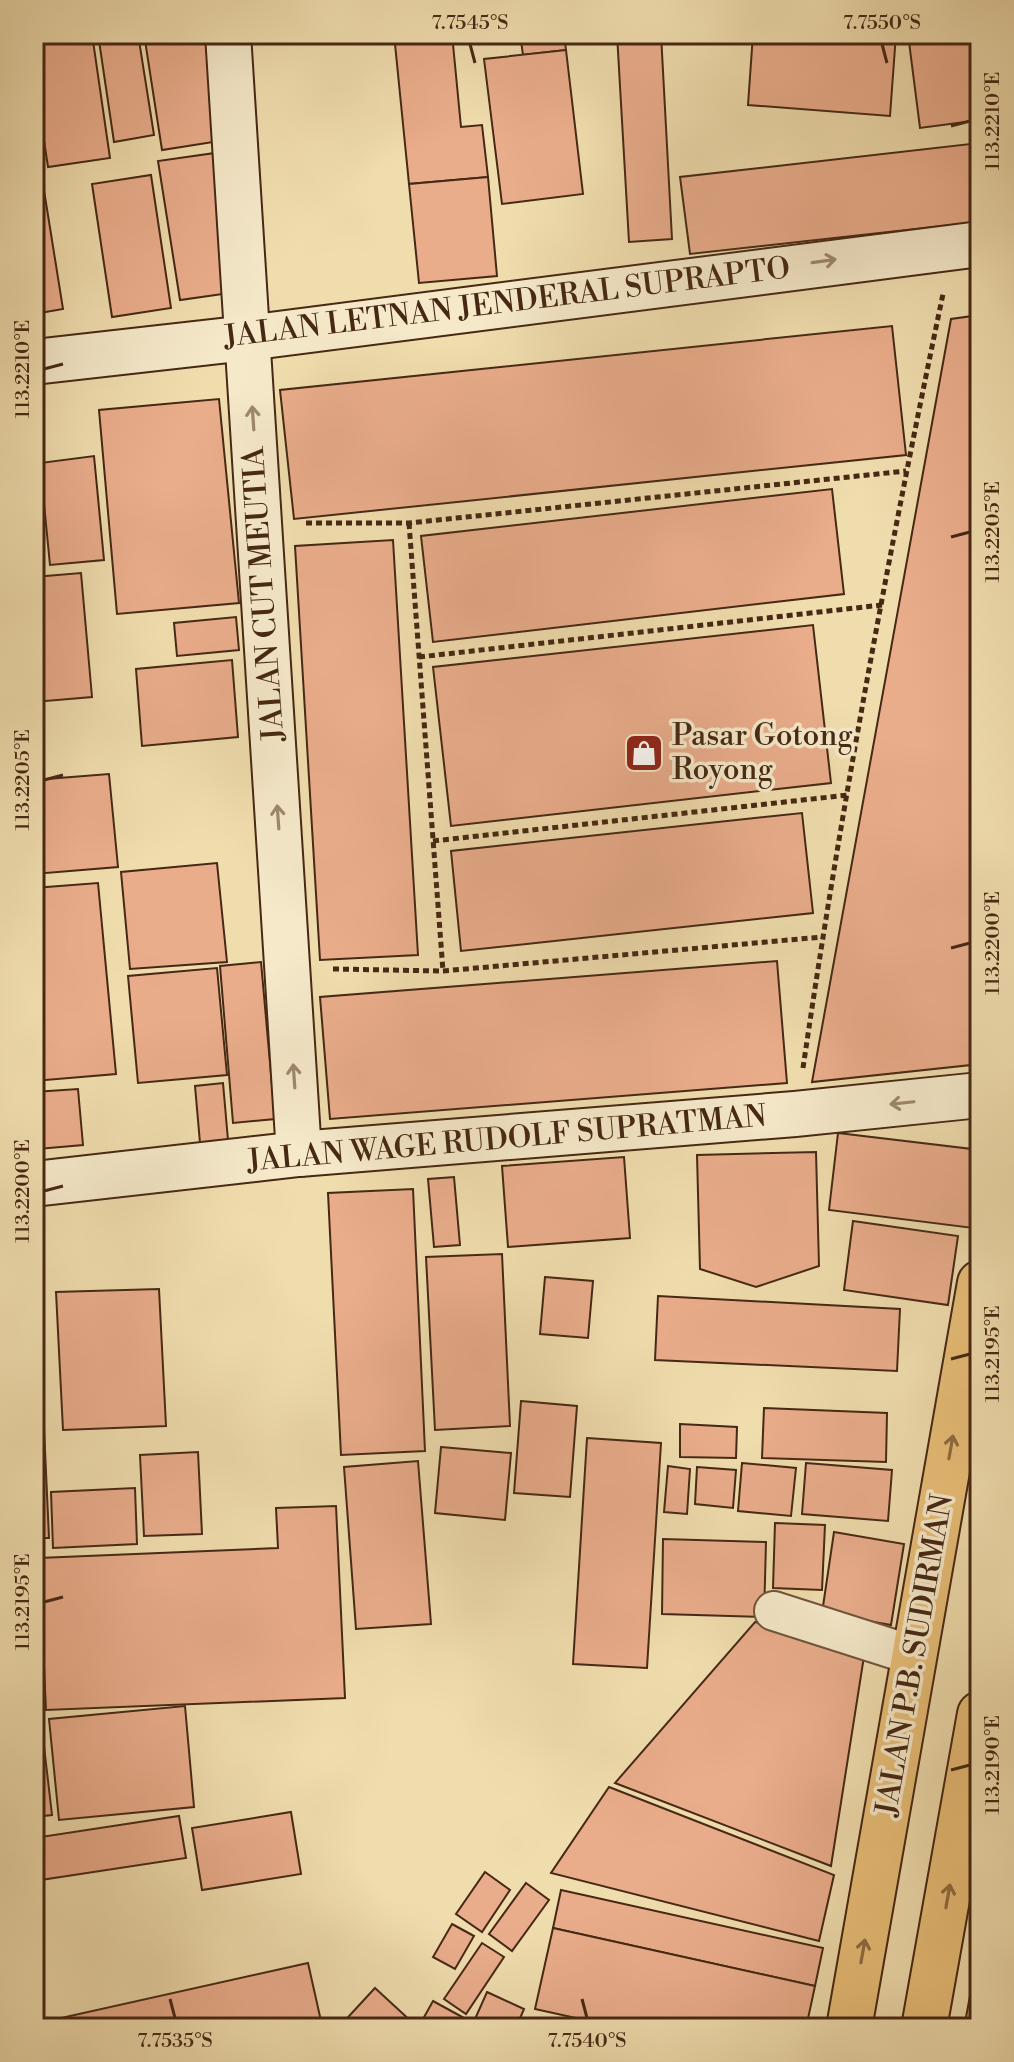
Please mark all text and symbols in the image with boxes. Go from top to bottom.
text: 7.7545°S [432,11,508,36]
text: 7.7550°S [843,11,921,36]
text: 113.2210°E [981,72,1006,170]
street label: JALAN LETNAN JENDERAL SUPRAPTO [221,249,792,357]
one-way arrow [810,254,837,269]
text: 113.2210°E [11,320,36,418]
one-way arrow [245,405,260,432]
street label: JALAN CUT MEUTIA [235,444,293,743]
text: 113.2205°E [981,481,1006,583]
place label: Pasar Gotong Royong [672,717,853,789]
text: 113.2205°E [11,729,36,831]
shop icon: Pasar Gotong Royong [623,732,665,774]
one-way arrow [270,804,285,831]
text: 113.2200°E [981,891,1006,995]
one-way arrow [286,1063,301,1090]
one-way arrow [890,1095,916,1110]
street label: JALAN WAGE RUDOLF SUPRATMAN [245,1097,768,1181]
text: 113.2200°E [11,1139,36,1243]
text: 113.2195°E [981,1305,1006,1403]
one-way arrow [945,1435,960,1460]
street label: JALAN P.B. SUDIRMAN [868,1491,962,1820]
text: 113.2195°E [11,1553,36,1651]
text: 113.2190°E [981,1715,1006,1815]
one-way arrow [941,1884,956,1909]
one-way arrow [856,1939,871,1964]
text: 7.7535°S [137,2029,213,2054]
text: 7.7540°S [547,2029,627,2054]

